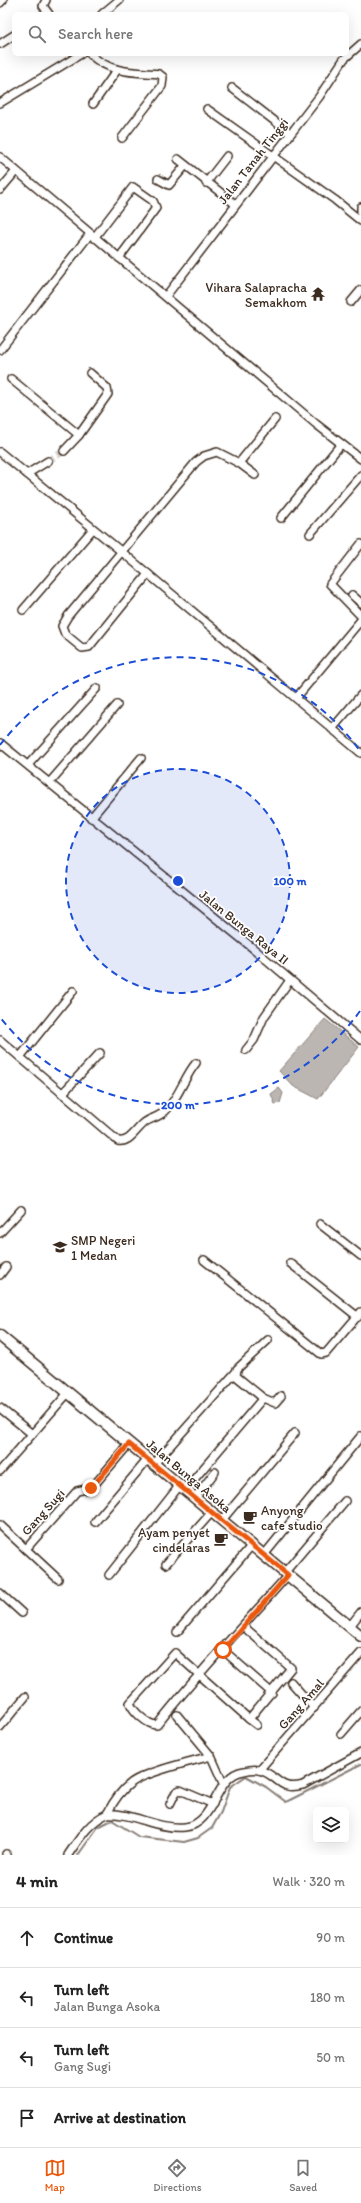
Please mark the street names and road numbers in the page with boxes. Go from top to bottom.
street label: Jalan Tanah Tinggi [215,115,291,207]
street label: Jalan Bunga Raya II [196,886,292,968]
street label: Jalan Bunga Asoka [144,1436,235,1516]
street label: Gang Sugi [18,1486,68,1538]
street label: Gang Amal [275,1675,327,1732]

